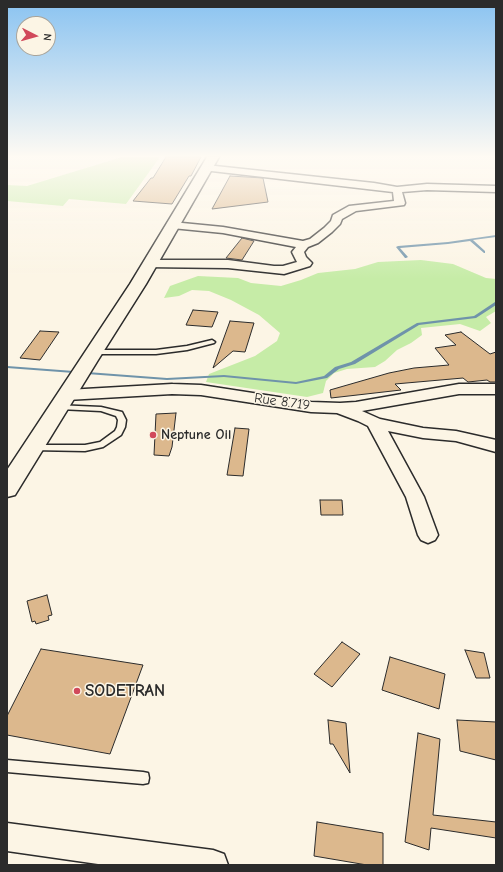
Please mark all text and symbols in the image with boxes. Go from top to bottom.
north arrow [16,16,56,56]
text: N [41,33,54,41]
street label: Rue 8.719 [253,390,311,414]
place label: Neptune Oil [161,427,231,443]
marker: Neptune Oil [148,430,158,440]
place label: SODETRAN [85,681,165,701]
marker: SODETRAN [72,686,82,696]

